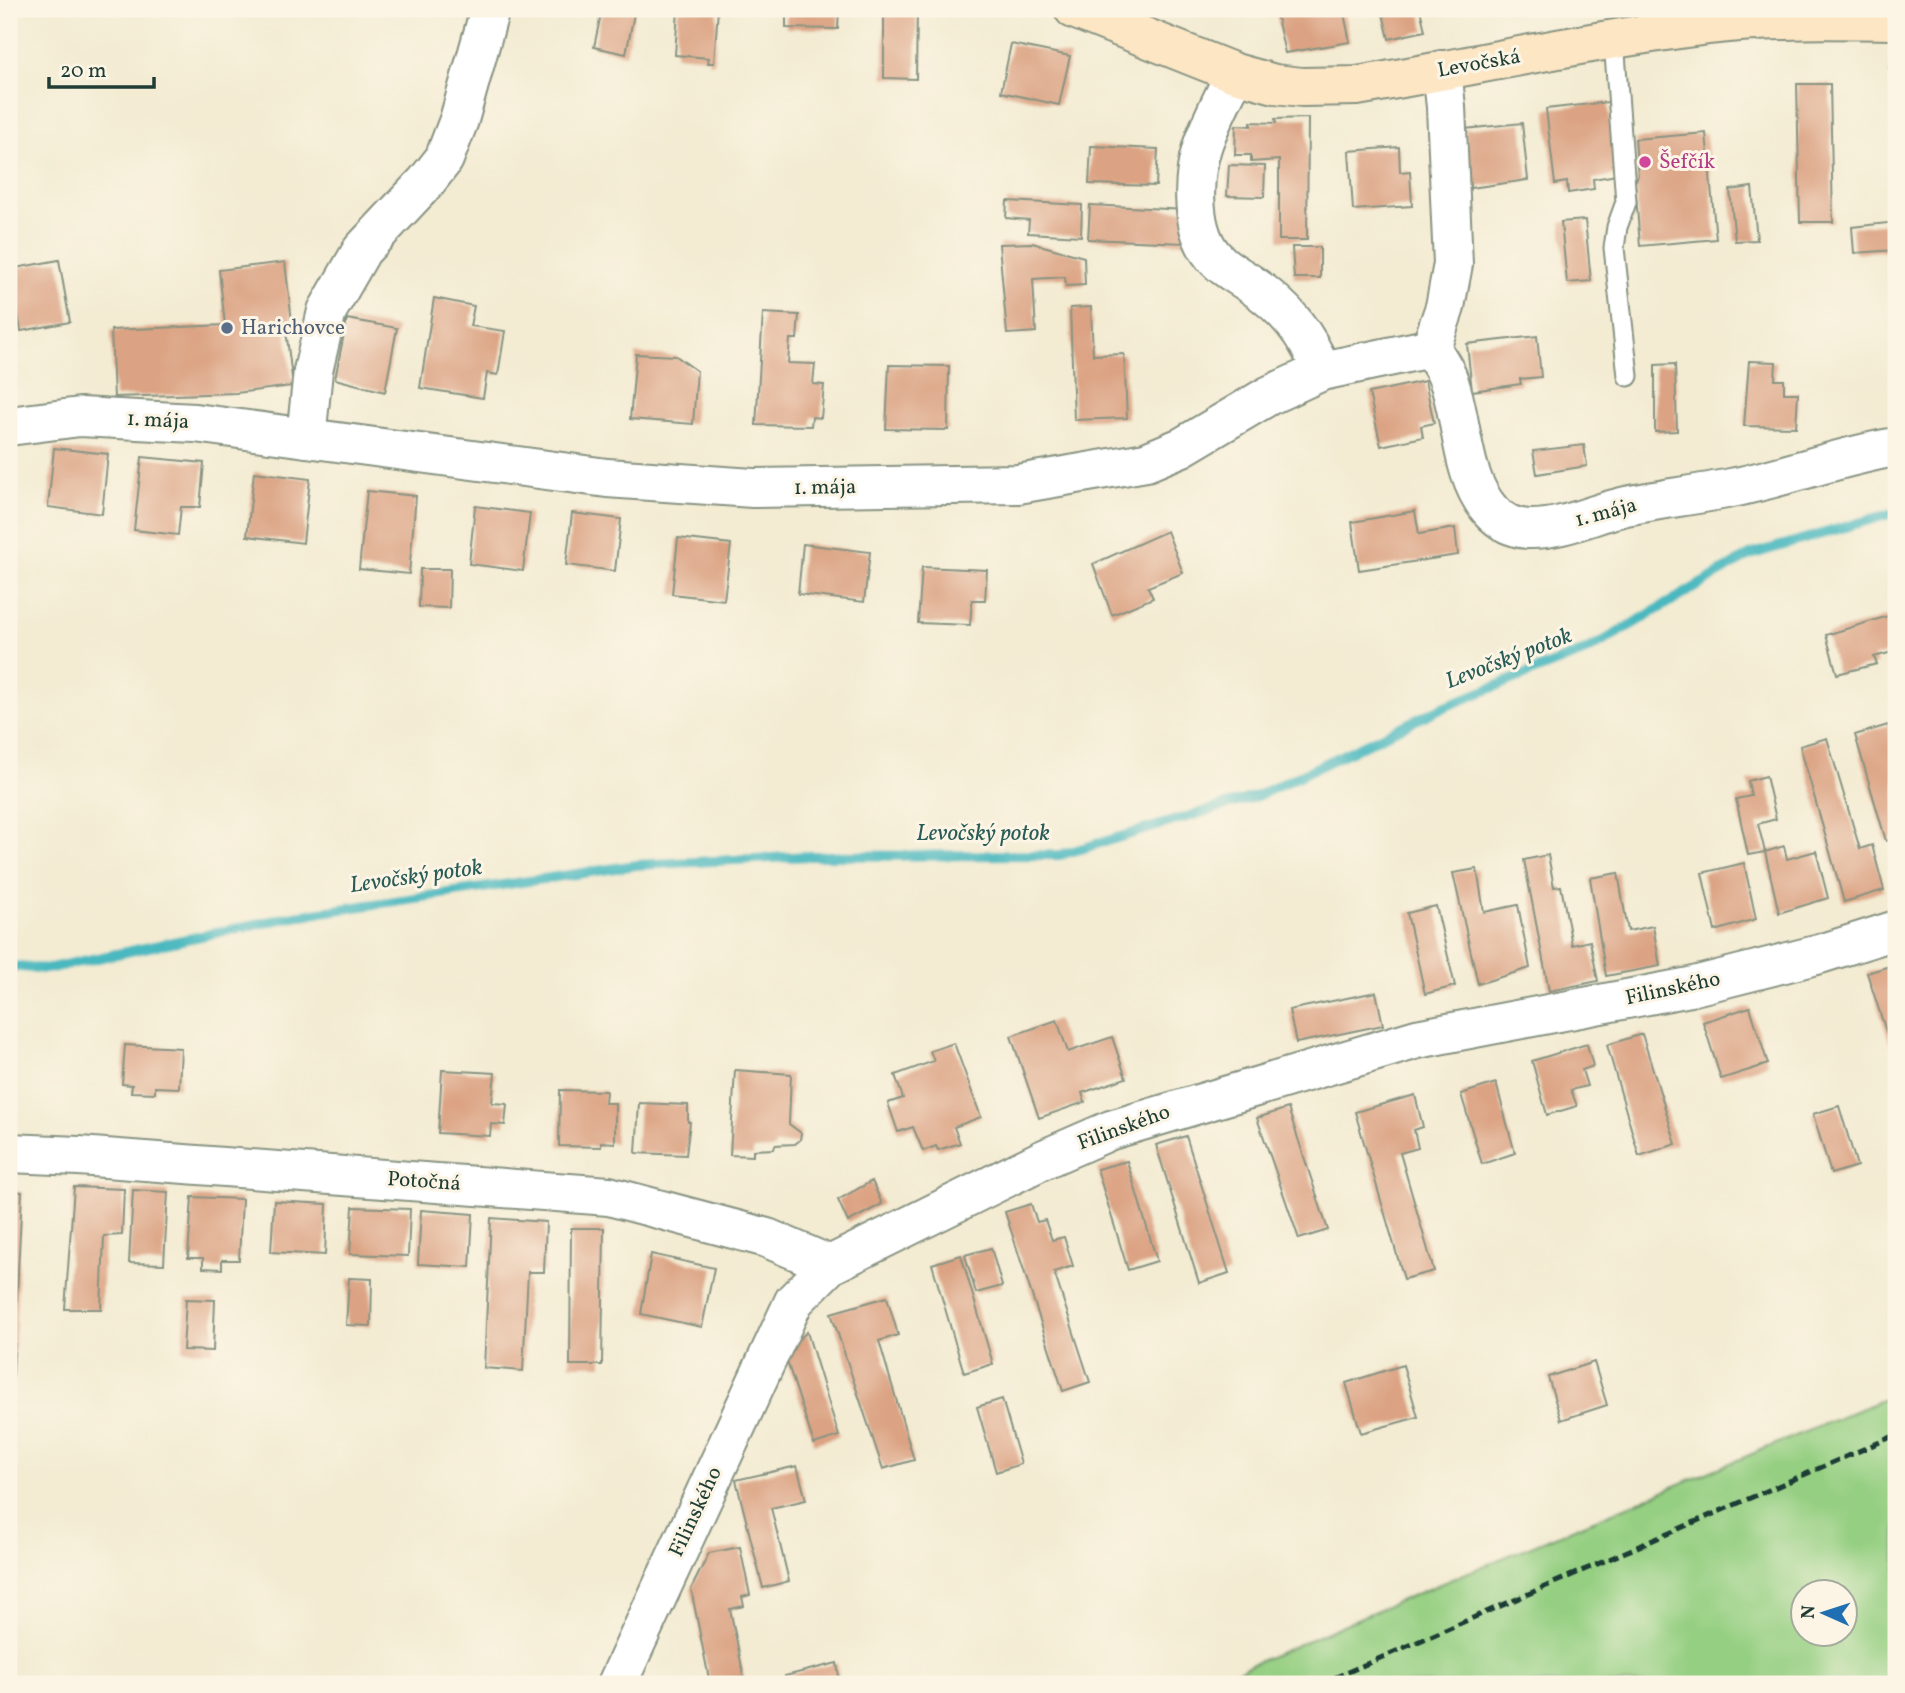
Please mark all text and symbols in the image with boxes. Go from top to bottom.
street label: Levočská [1435,42,1523,86]
scale bar [49,46,154,90]
text: 20 m [60,57,106,86]
place label: Šefčík [1659,148,1716,177]
marker: Šefčík [1637,154,1653,170]
place label: Harichovce [241,314,345,343]
marker: Harichovce [219,320,235,336]
street label: 1. mája [126,405,190,437]
street label: 1. mája [793,473,857,503]
street label: 1. mája [1572,491,1640,535]
water label: Levočský potok [1441,620,1577,698]
water label: Levočský potok [916,818,1050,850]
water label: Levočský potok [348,852,485,902]
street label: Filinského [1623,965,1723,1013]
street label: Filinského [1074,1098,1174,1158]
street label: Potočná [386,1165,462,1199]
street label: Filinského [662,1462,730,1562]
north arrow [1790,1578,1860,1648]
text: N [1796,1604,1822,1620]

